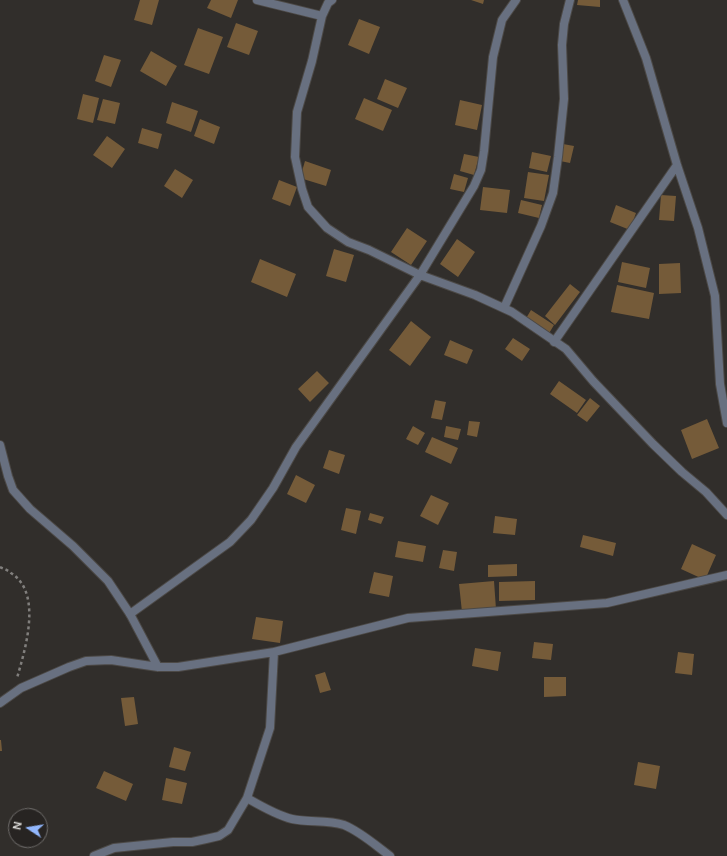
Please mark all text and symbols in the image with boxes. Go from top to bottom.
north arrow [8,808,48,848]
text: N [10,820,25,831]

